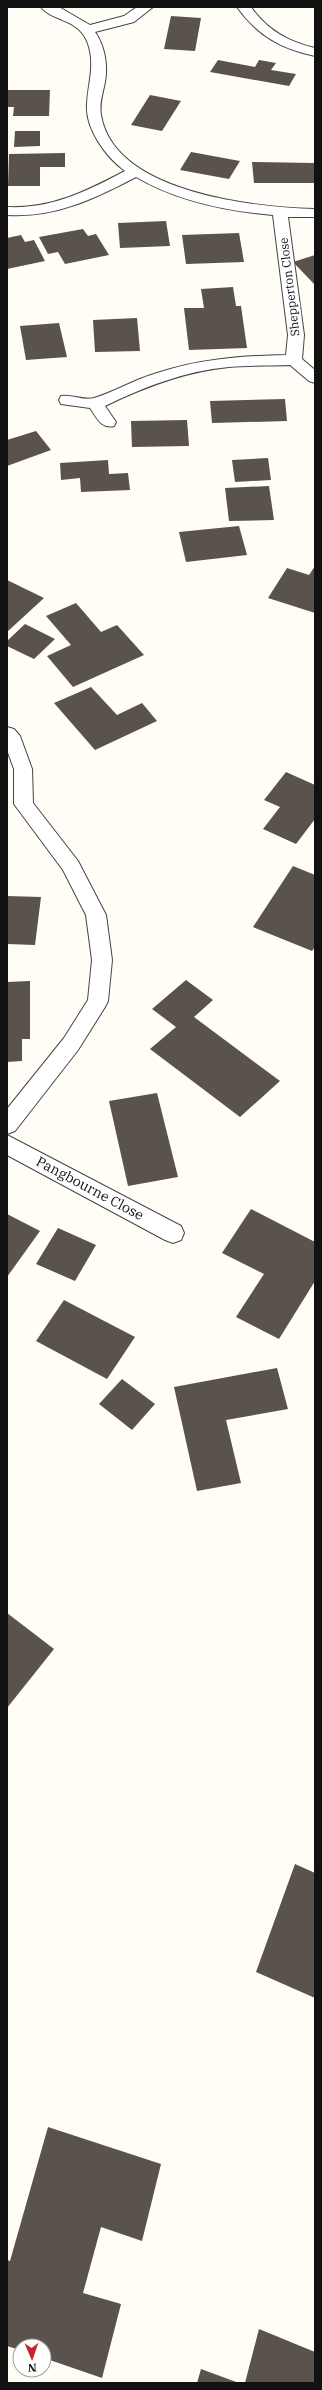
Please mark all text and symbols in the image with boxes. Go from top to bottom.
street label: Shepperton Close [275,237,303,337]
street label: Pangbourne Close [33,1152,147,1224]
north arrow [12,2338,52,2378]
text: N [27,2361,37,2375]

